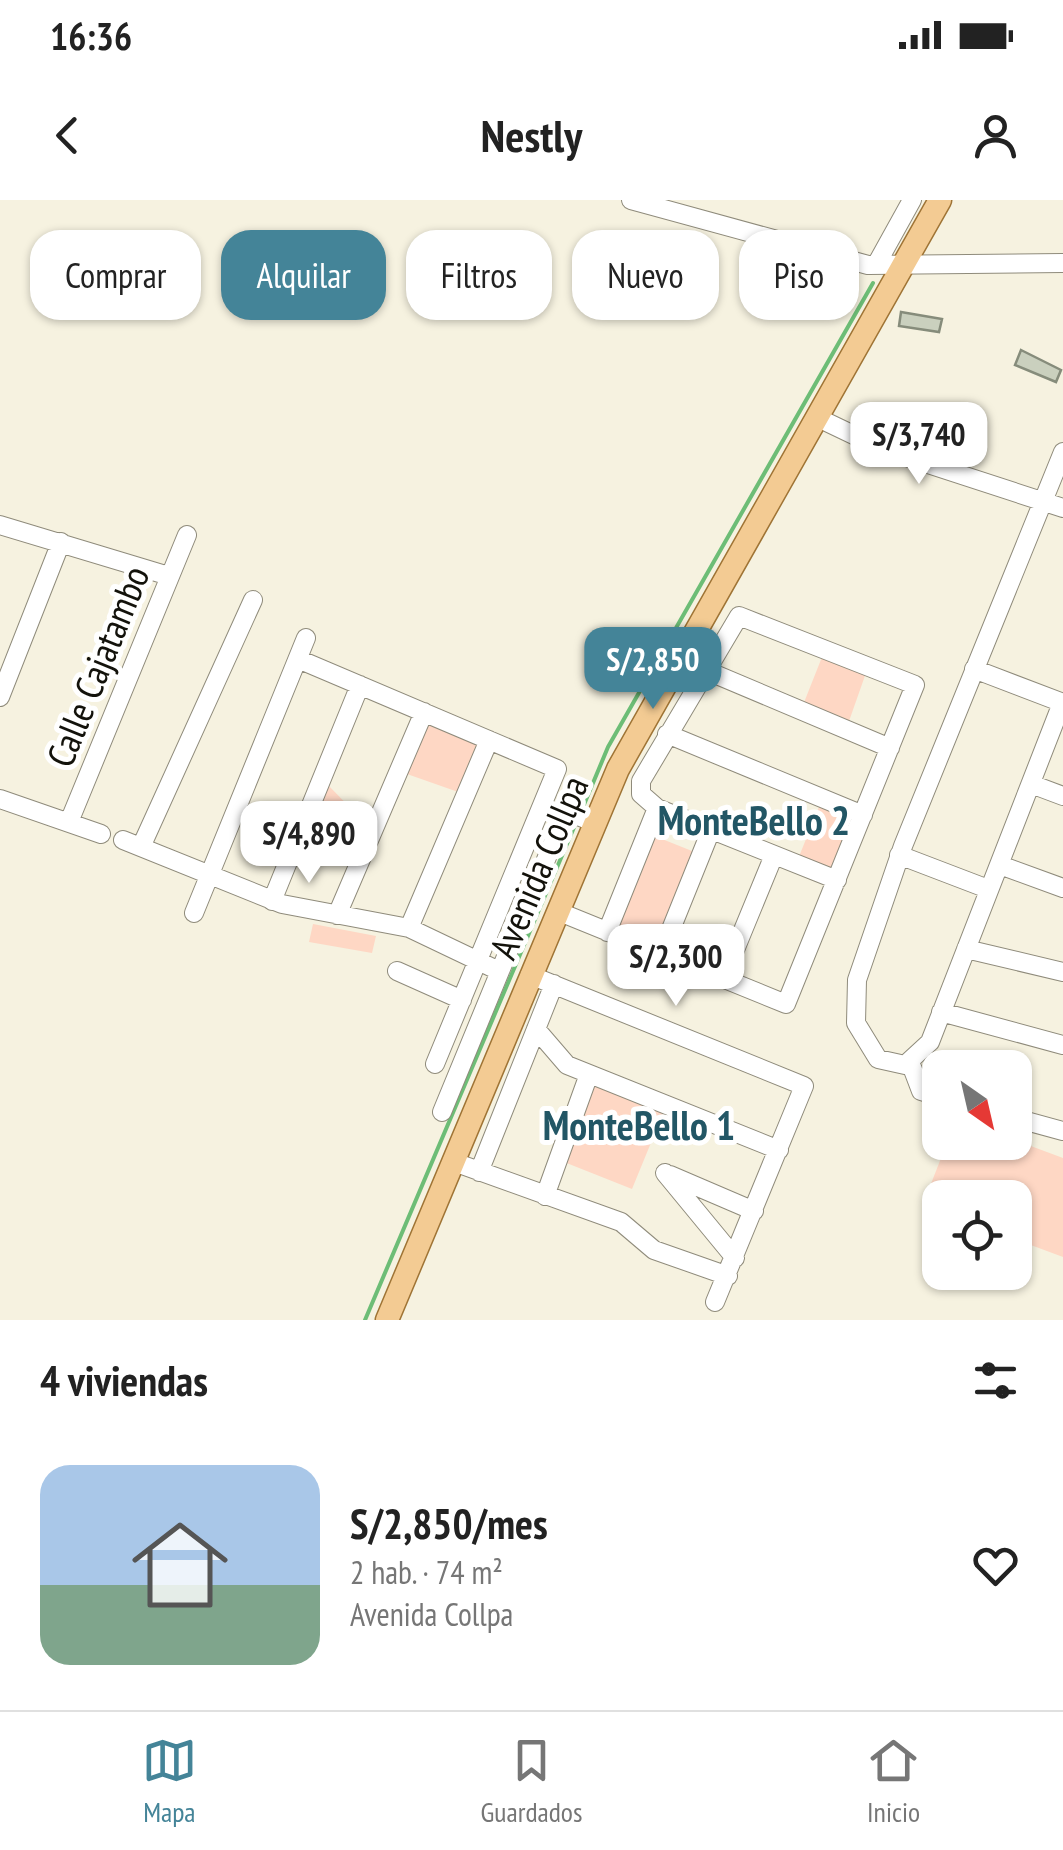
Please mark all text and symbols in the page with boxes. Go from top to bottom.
text: 16:36 [50,11,132,60]
text: Nestly [481,106,582,164]
icon: back [40,108,95,163]
icon: person [968,108,1023,163]
chip: Comprar [30,230,201,320]
chip: Alquilar [221,230,386,320]
chip: Filtros [406,230,552,320]
chip: Nuevo [572,230,719,320]
chip: Piso [739,230,859,320]
pin: S/3,740 [827,402,1011,487]
text: S/3,740 [872,413,966,455]
street label: Calle Cajatambo [35,558,159,774]
pin: S/2,850 [561,627,745,712]
text: S/2,850 [606,638,700,680]
street label: Avenida Collpa [478,768,598,966]
district label: MonteBello 2 [658,794,850,846]
pin: S/4,890 [217,801,401,886]
text: S/4,890 [262,812,356,854]
pin: S/2,300 [584,924,768,1009]
text: S/2,300 [629,935,723,977]
north arrow [922,1050,1032,1160]
map controls [922,1050,1032,1290]
district label: MonteBello 1 [543,1099,735,1151]
button: locate [922,1180,1032,1290]
text: 4 viviendas [40,1353,208,1408]
icon: filters [968,1353,1023,1408]
text: S/2,850/mes [350,1496,548,1551]
icon: home [120,1505,240,1625]
icon: heart [968,1538,1023,1593]
text: 2 hab. · 74 m² [350,1551,503,1593]
text: Avenida Collpa [350,1593,513,1635]
tab: Mapa [142,1733,197,1830]
tab: Guardados [481,1733,582,1830]
tab: Inicio [866,1733,921,1830]

